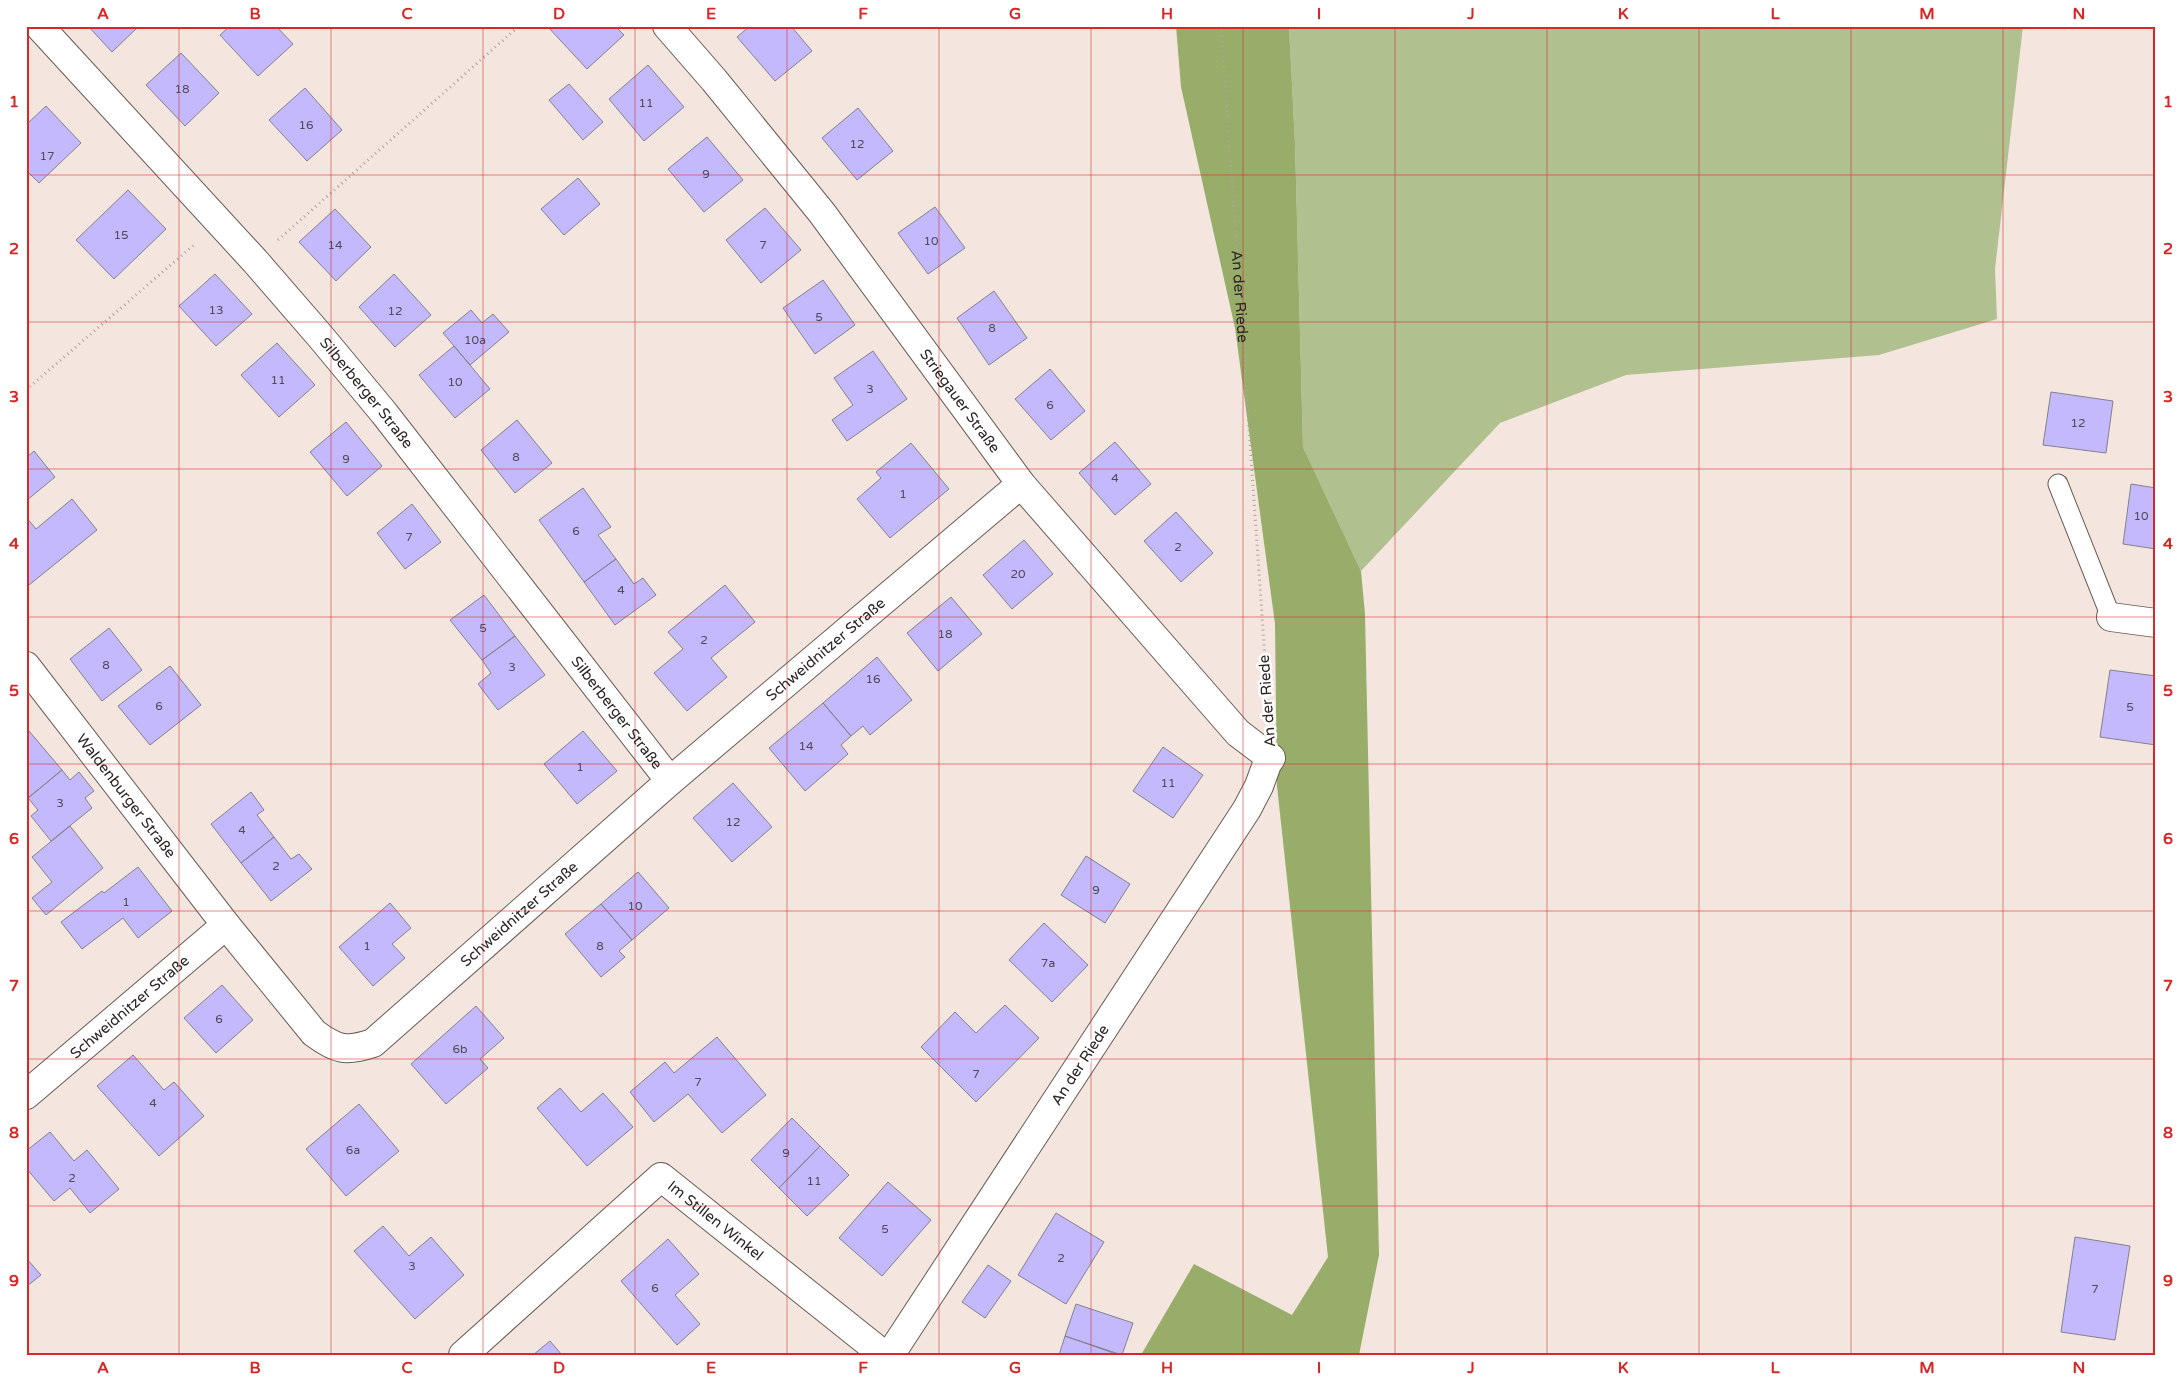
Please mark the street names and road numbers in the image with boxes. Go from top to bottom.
street label: An der Riede [1228,249,1252,343]
street label: Silberberger Straße [316,334,417,452]
street label: Striegauer Straße [916,345,1004,456]
street label: Schweidnitzer Straße [762,594,889,705]
street label: Silberberger Straße [567,653,666,773]
street label: An der Riede [1255,654,1279,748]
street label: Waldenburger Straße [73,730,180,862]
street label: Schweidnitzer Straße [457,858,582,971]
street label: Schweidnitzer Straße [66,951,193,1063]
street label: An der Riede [1047,1021,1113,1109]
street label: Im Stillen Winkel [664,1177,767,1264]

